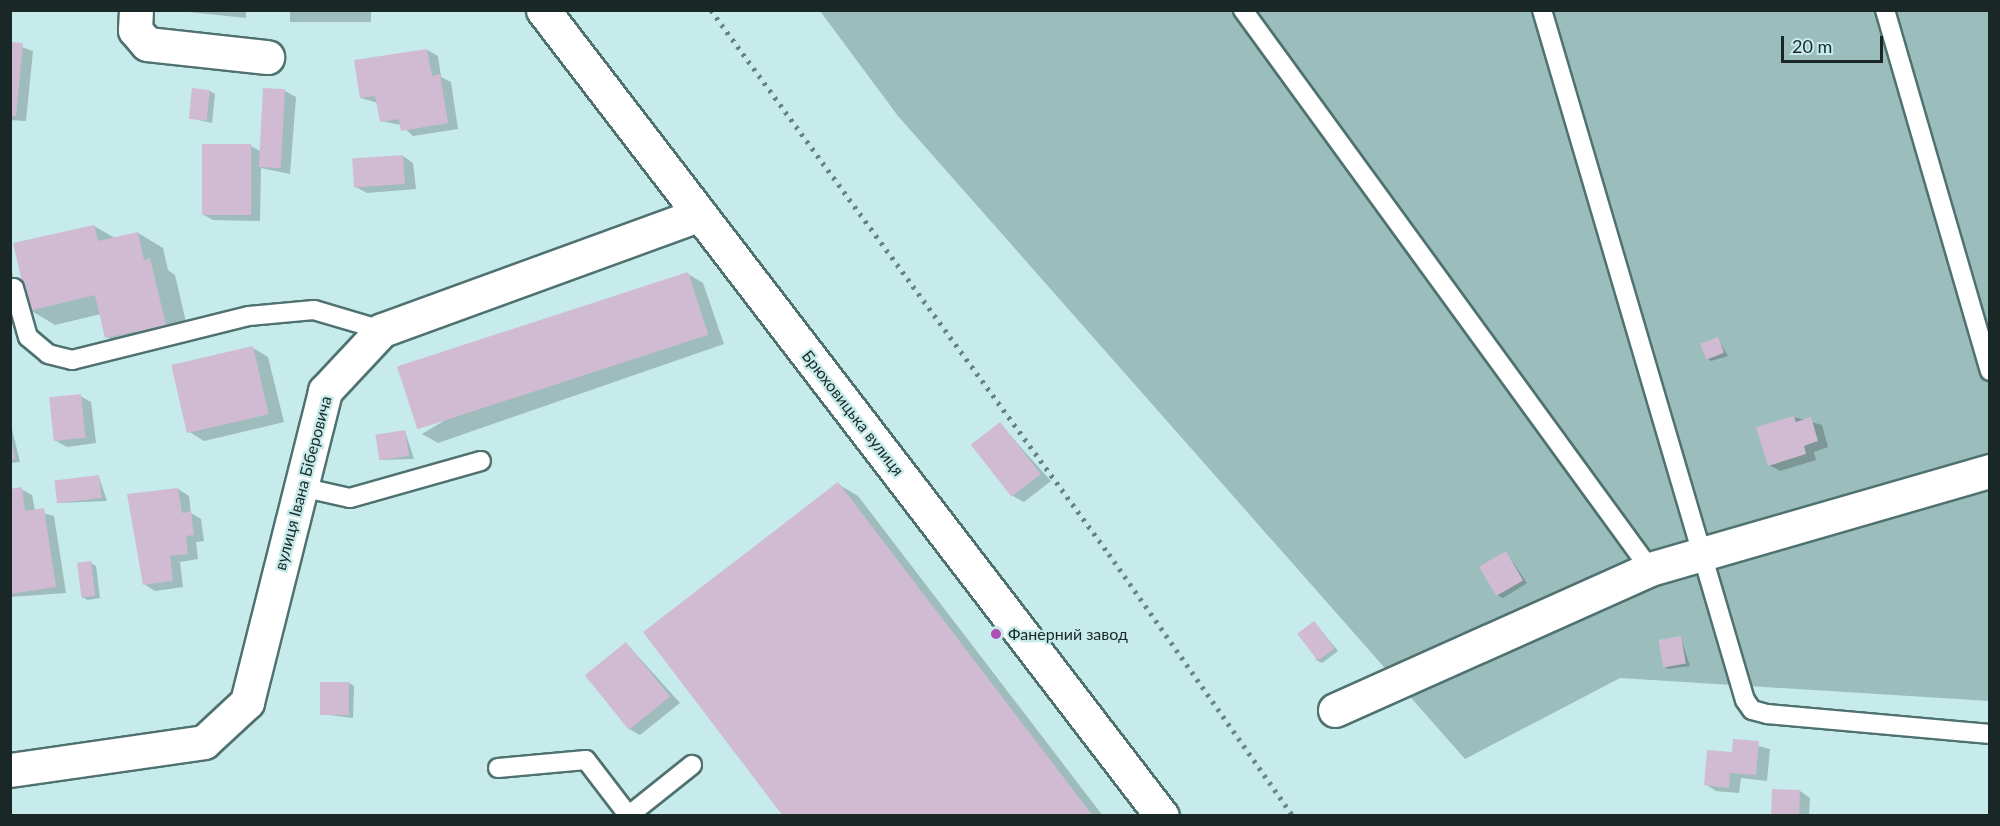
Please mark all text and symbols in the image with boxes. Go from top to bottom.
scale bar [1784,24,1886,62]
text: 20 m [1792,35,1832,57]
street label: Брюховицька вулиця [798,347,908,479]
street label: вулиця Івана Біберовича [270,394,336,572]
place label: Фанерний завод [1008,624,1128,644]
marker: Фанерний завод [989,627,1003,641]

